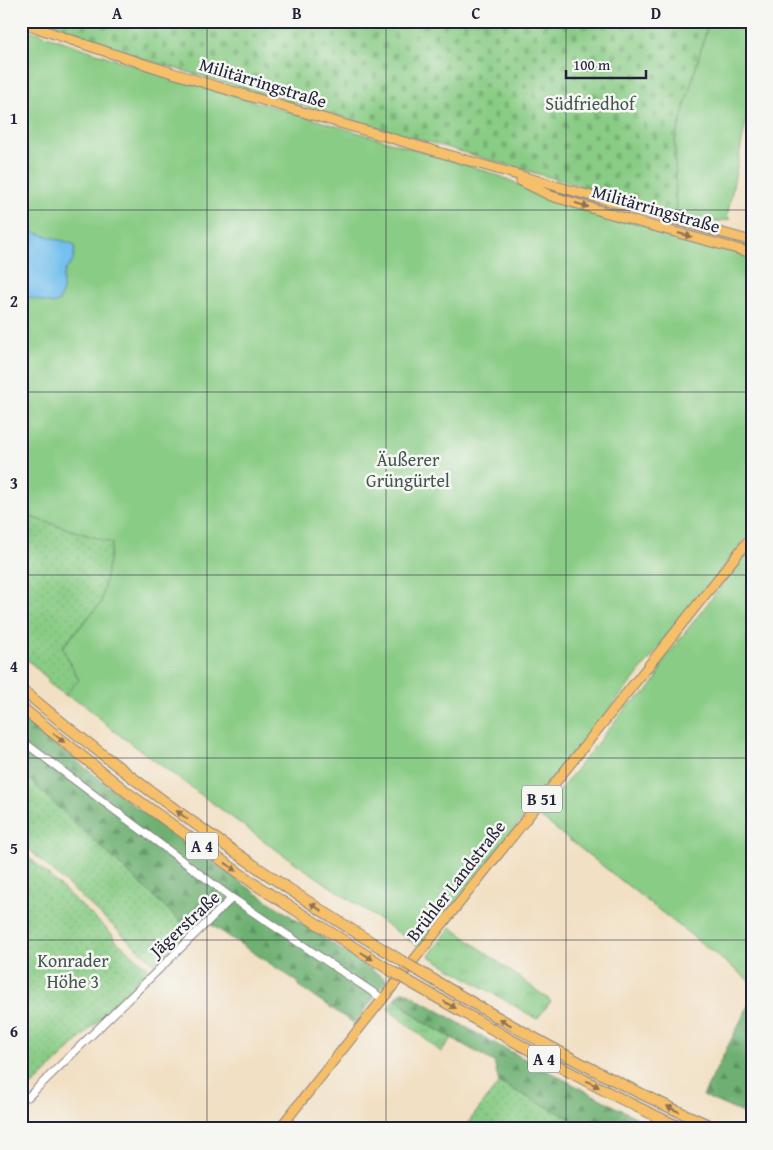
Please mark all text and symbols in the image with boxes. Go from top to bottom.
text: A [112,1,123,25]
text: B [292,1,302,25]
text: C [471,1,481,25]
text: D [651,1,661,25]
scale bar [566,48,646,80]
street label: Militärringstraße [196,50,330,115]
text: 100 m [573,54,611,75]
park label: Südfriedhof [545,90,637,117]
text: 1 [10,106,18,130]
street label: Militärringstraße [589,177,723,240]
one-way arrow [575,202,590,209]
one-way arrow [677,231,692,239]
text: 2 [10,289,18,313]
park label: Äußerer Grüngürtel [366,446,450,494]
text: 3 [10,471,18,495]
text: 4 [10,654,18,678]
one-way arrow [53,732,66,743]
road number: B 51 [522,786,562,812]
one-way arrow [175,810,189,820]
street label: Brühler Landstraße [400,814,512,947]
road number: A 4 [186,832,218,859]
text: 5 [10,836,18,860]
one-way arrow [224,862,238,872]
street label: Jägerstraße [142,884,226,965]
one-way arrow [309,902,323,912]
park label: Konrader Höhe 3 [37,947,109,995]
one-way arrow [360,952,373,961]
one-way arrow [444,1001,457,1010]
one-way arrow [498,1017,511,1026]
text: 6 [10,1019,18,1043]
road number: A 4 [528,1046,560,1072]
one-way arrow [585,1080,600,1088]
one-way arrow [666,1105,680,1113]

